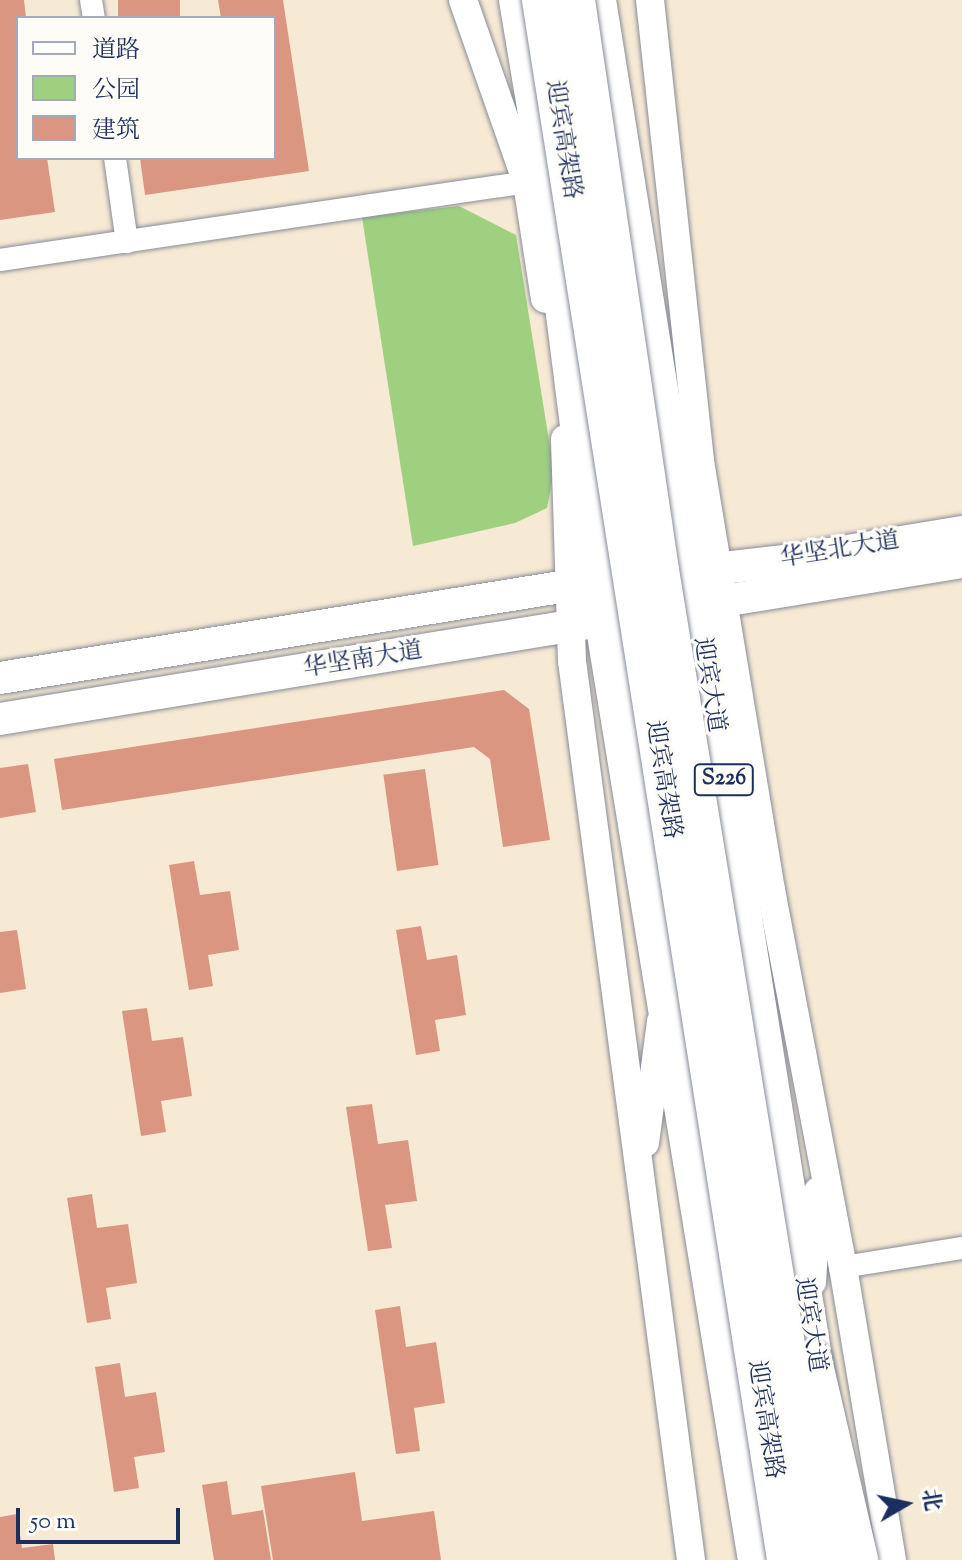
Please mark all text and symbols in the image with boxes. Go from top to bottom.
legend [16,16,276,160]
text: 道路 [92,34,140,68]
text: 公园 [92,74,140,108]
street label: 迎宾高架路 [538,78,586,202]
text: 建筑 [92,114,140,148]
street label: 华坚北大道 [778,527,902,575]
street label: 迎宾大道 [686,635,730,735]
street label: 华坚南大道 [301,637,425,685]
street label: 迎宾高架路 [638,718,686,842]
road number: S226 [692,762,756,798]
street label: 迎宾大道 [787,1275,831,1375]
street label: 迎宾高架路 [740,1358,788,1482]
north arrow [866,1464,946,1544]
text: 北 [912,1487,947,1514]
scale bar [20,1492,184,1542]
text: 50 m [30,1505,76,1539]

